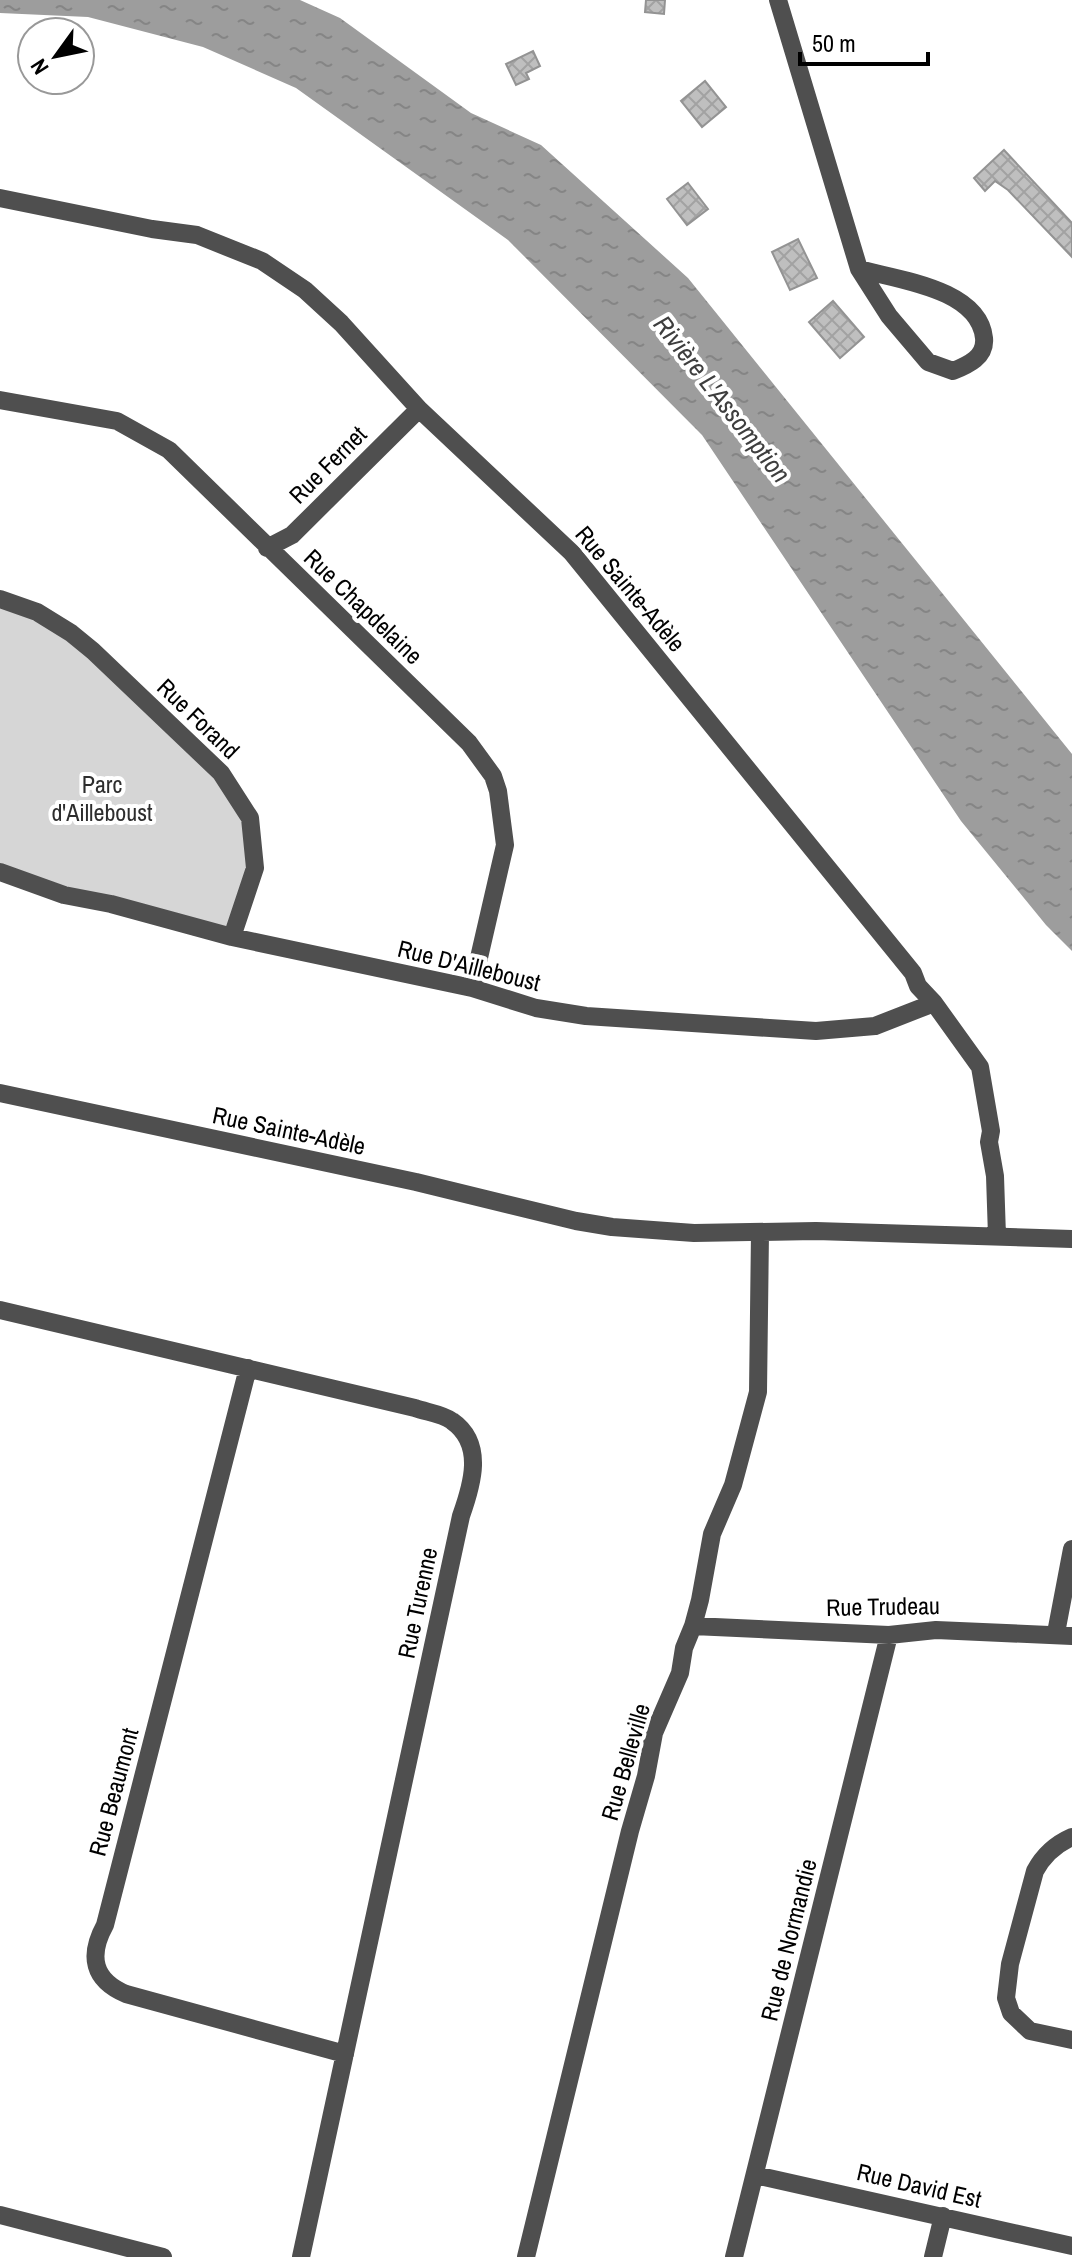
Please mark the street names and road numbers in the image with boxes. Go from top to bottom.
street label: Rue Fernet [282,418,373,510]
street label: Rue Sainte-Adèle [569,519,693,658]
street label: Rue Chapdelaine [297,542,430,671]
street label: Rue Forand [151,671,247,766]
street label: Rue D'Ailleboust [395,932,544,998]
street label: Rue Sainte-Adèle [210,1098,369,1162]
street label: Rue Turenne [390,1544,444,1661]
street label: Rue Trudeau [826,1589,940,1623]
street label: Rue Belleville [593,1699,657,1824]
street label: Rue Beaumont [81,1724,146,1859]
street label: Rue de Normandie [752,1855,824,2024]
street label: Rue David Est [854,2155,985,2215]

